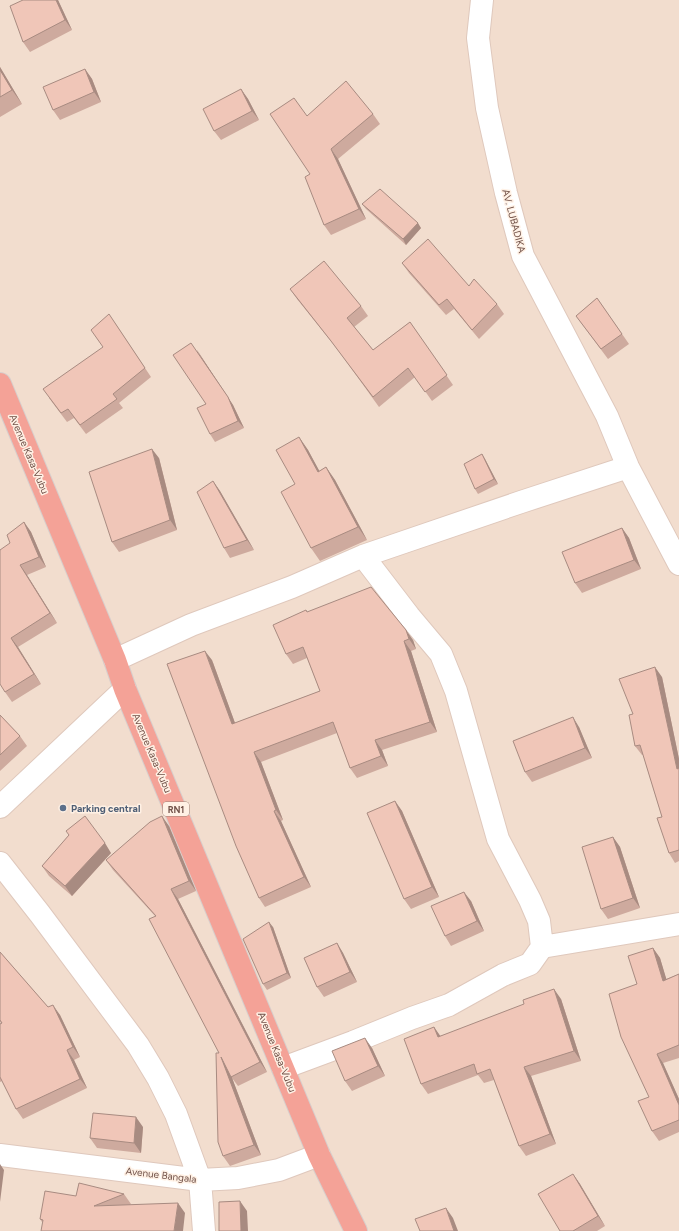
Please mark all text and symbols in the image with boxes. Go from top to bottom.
street label: AV. LUBADIKA [499,188,529,254]
street label: Avenue Kasa-Vubu [6,412,52,496]
street label: Avenue Kasa-Vubu [129,711,175,795]
place label: Parking central [71,802,140,815]
road number: RN1 [163,802,189,816]
marker: Parking central [58,803,68,813]
street label: Avenue Kasa-Vubu [255,1010,299,1094]
street label: Avenue Bangala [125,1164,197,1186]

